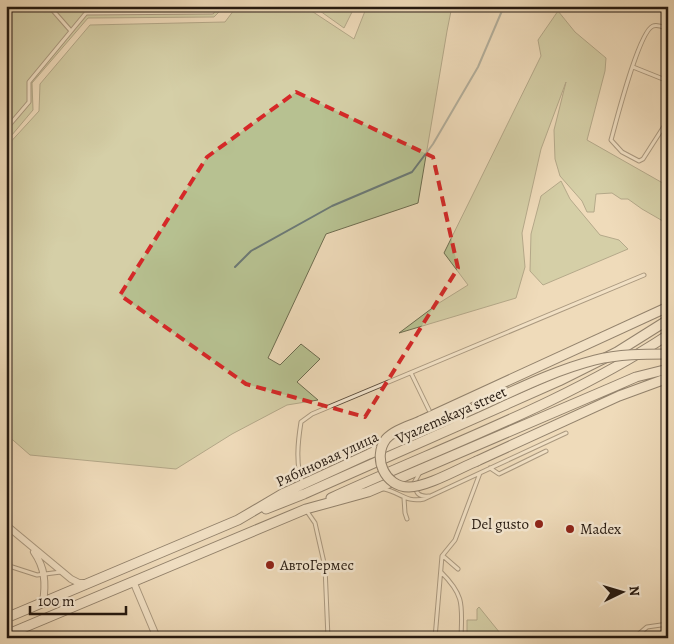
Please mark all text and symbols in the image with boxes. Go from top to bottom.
street label: Vyazemskaya street [391,382,510,449]
street label: Рябиновая улица [272,426,382,492]
place label: Del gusto [471,514,529,534]
marker: Del gusto [533,518,545,530]
place label: Madex [580,519,621,539]
marker: Madex [564,523,576,535]
place label: АвтоГермес [279,555,354,575]
marker: АвтоГермес [264,559,276,571]
north arrow [596,566,646,616]
scale bar [30,584,126,616]
text: N [625,585,644,597]
text: 100 m [38,591,75,611]

